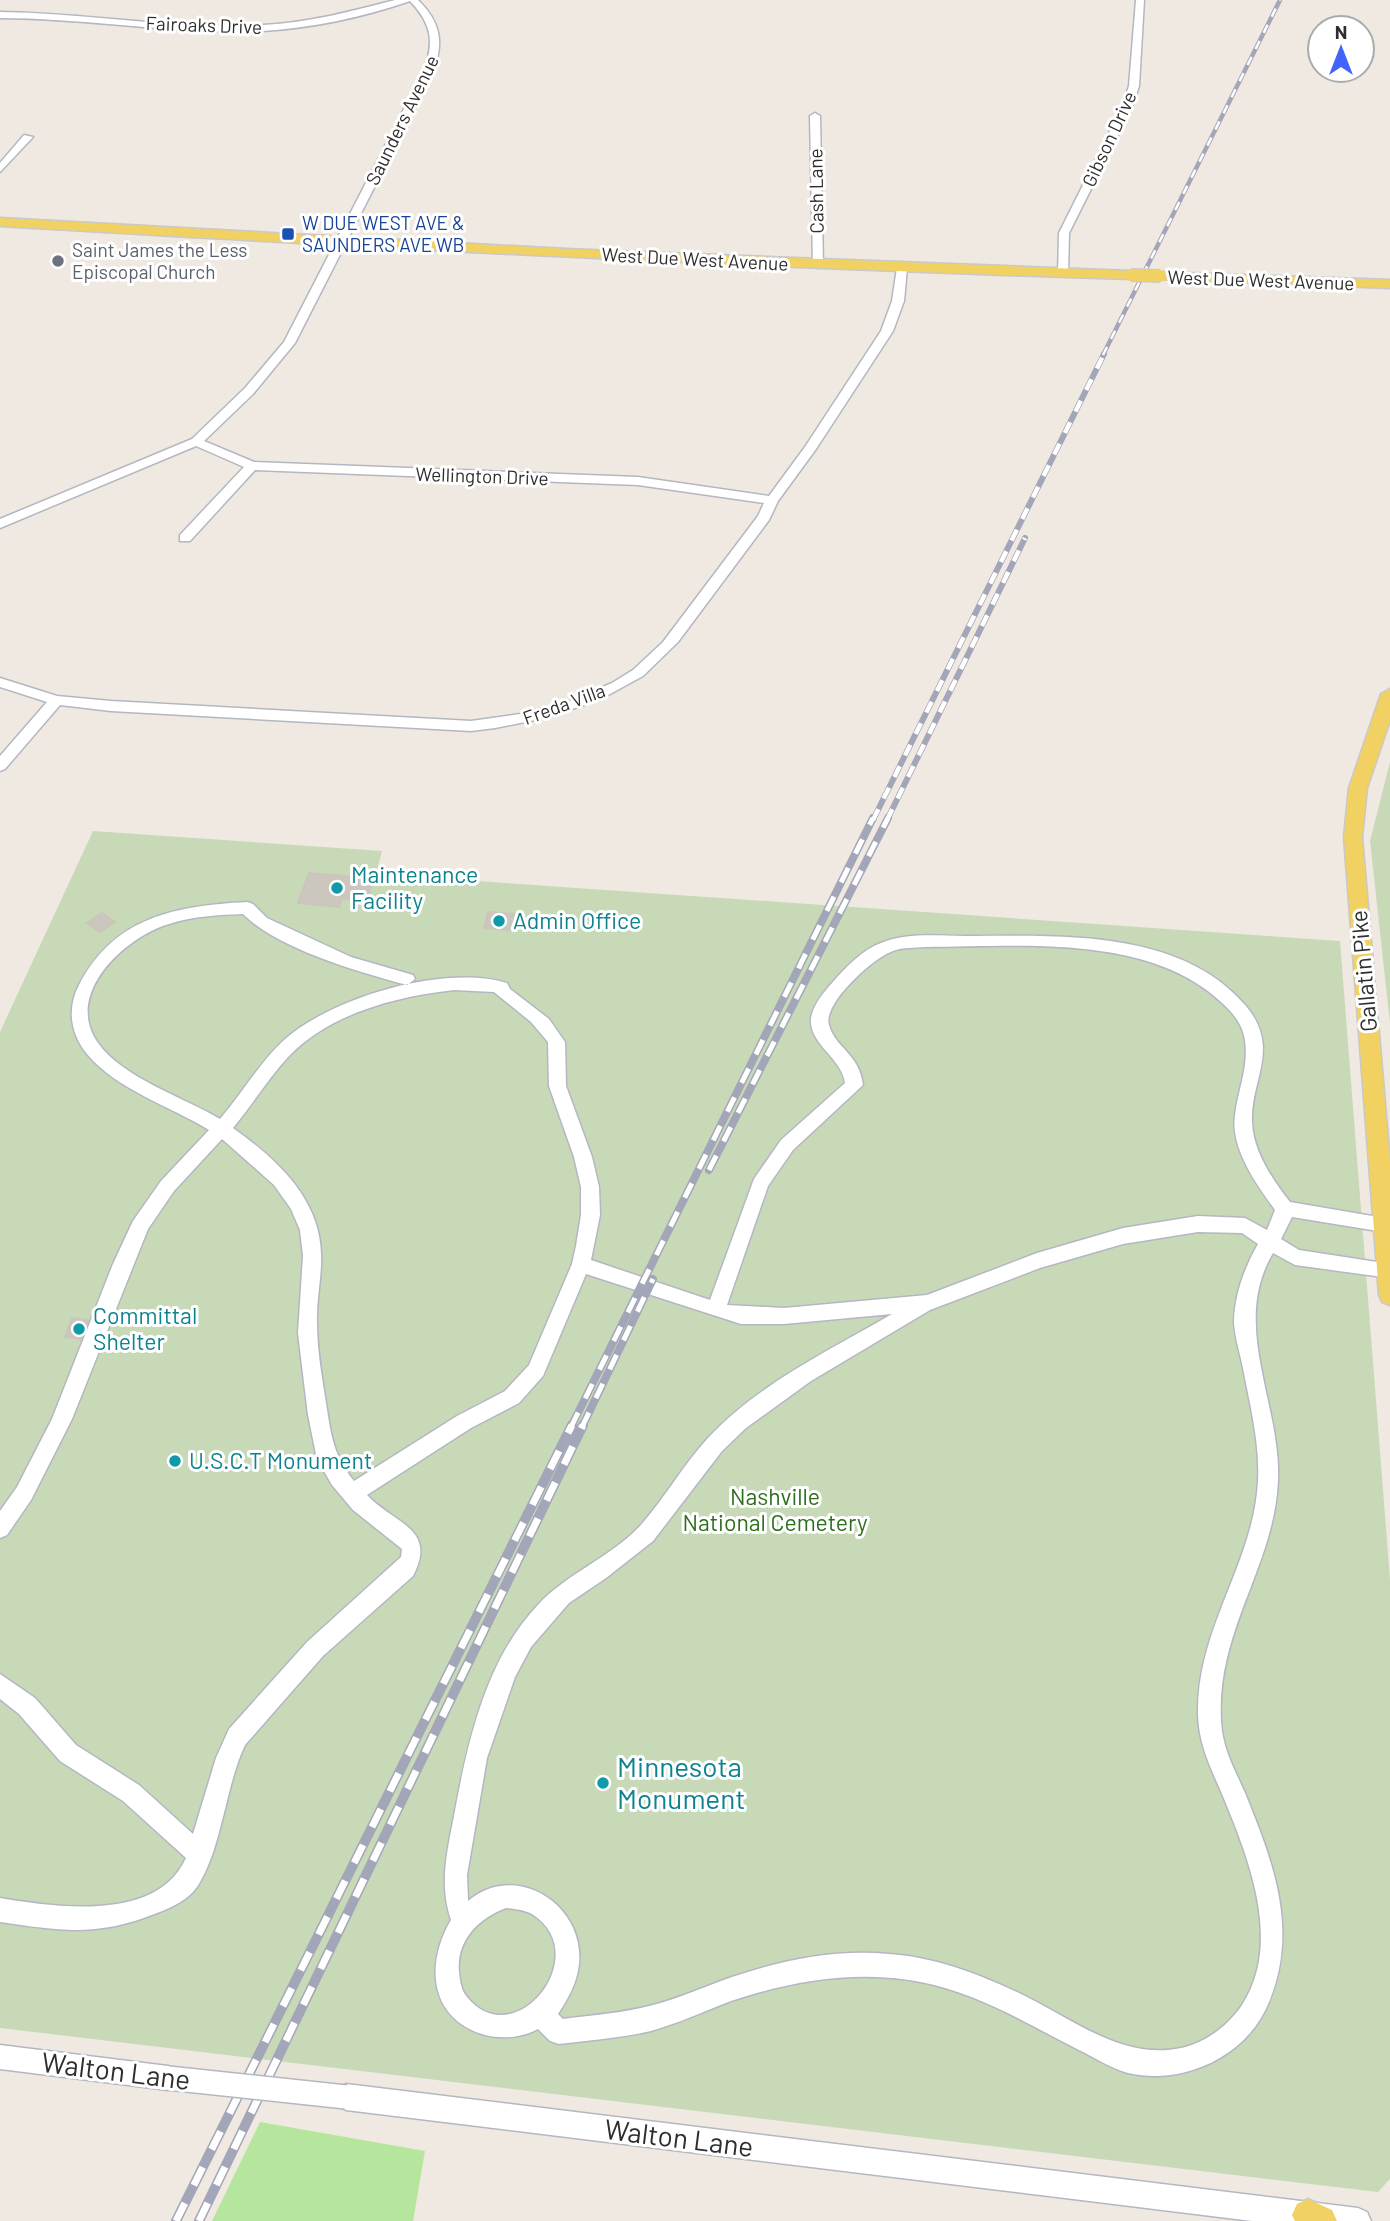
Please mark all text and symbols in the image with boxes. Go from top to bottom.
street label: Fairoaks Drive [145,11,263,38]
north arrow [1306,14,1376,84]
text: N [1335,20,1347,43]
street label: Saunders Avenue [360,51,443,189]
street label: Gibson Drive [1076,87,1141,190]
street label: Cash Lane [803,148,828,234]
place label: W DUE WEST AVE & SAUNDERS AVE WB [302,211,464,256]
marker: W DUE WEST AVE & SAUNDERS AVE WB [280,226,296,242]
place label: Saint James the Less Episcopal Church [72,238,247,283]
street label: West Due West Avenue [601,242,789,275]
marker: Saint James the Less Episcopal Church [50,253,66,269]
street label: West Due West Avenue [1167,265,1355,294]
street label: Wellington Drive [415,462,549,489]
street label: Freda Villa [520,678,608,729]
place label: Maintenance Facility [351,860,478,914]
marker: Maintenance Facility [329,880,345,896]
place label: Admin Office [513,906,641,934]
street label: Gallatin Pike [1344,909,1382,1033]
marker: Admin Office [491,913,507,929]
place label: Committal Shelter [93,1301,197,1355]
marker: Committal Shelter [71,1321,87,1337]
place label: U.S.C.T Monument [189,1446,372,1474]
marker: U.S.C.T Monument [167,1453,183,1469]
park label: Nashville National Cemetery [682,1482,868,1536]
place label: Minnesota Monument [617,1749,746,1815]
marker: Minnesota Monument [595,1775,611,1791]
street label: Walton Lane [40,2044,193,2096]
street label: Walton Lane [603,2111,756,2163]

